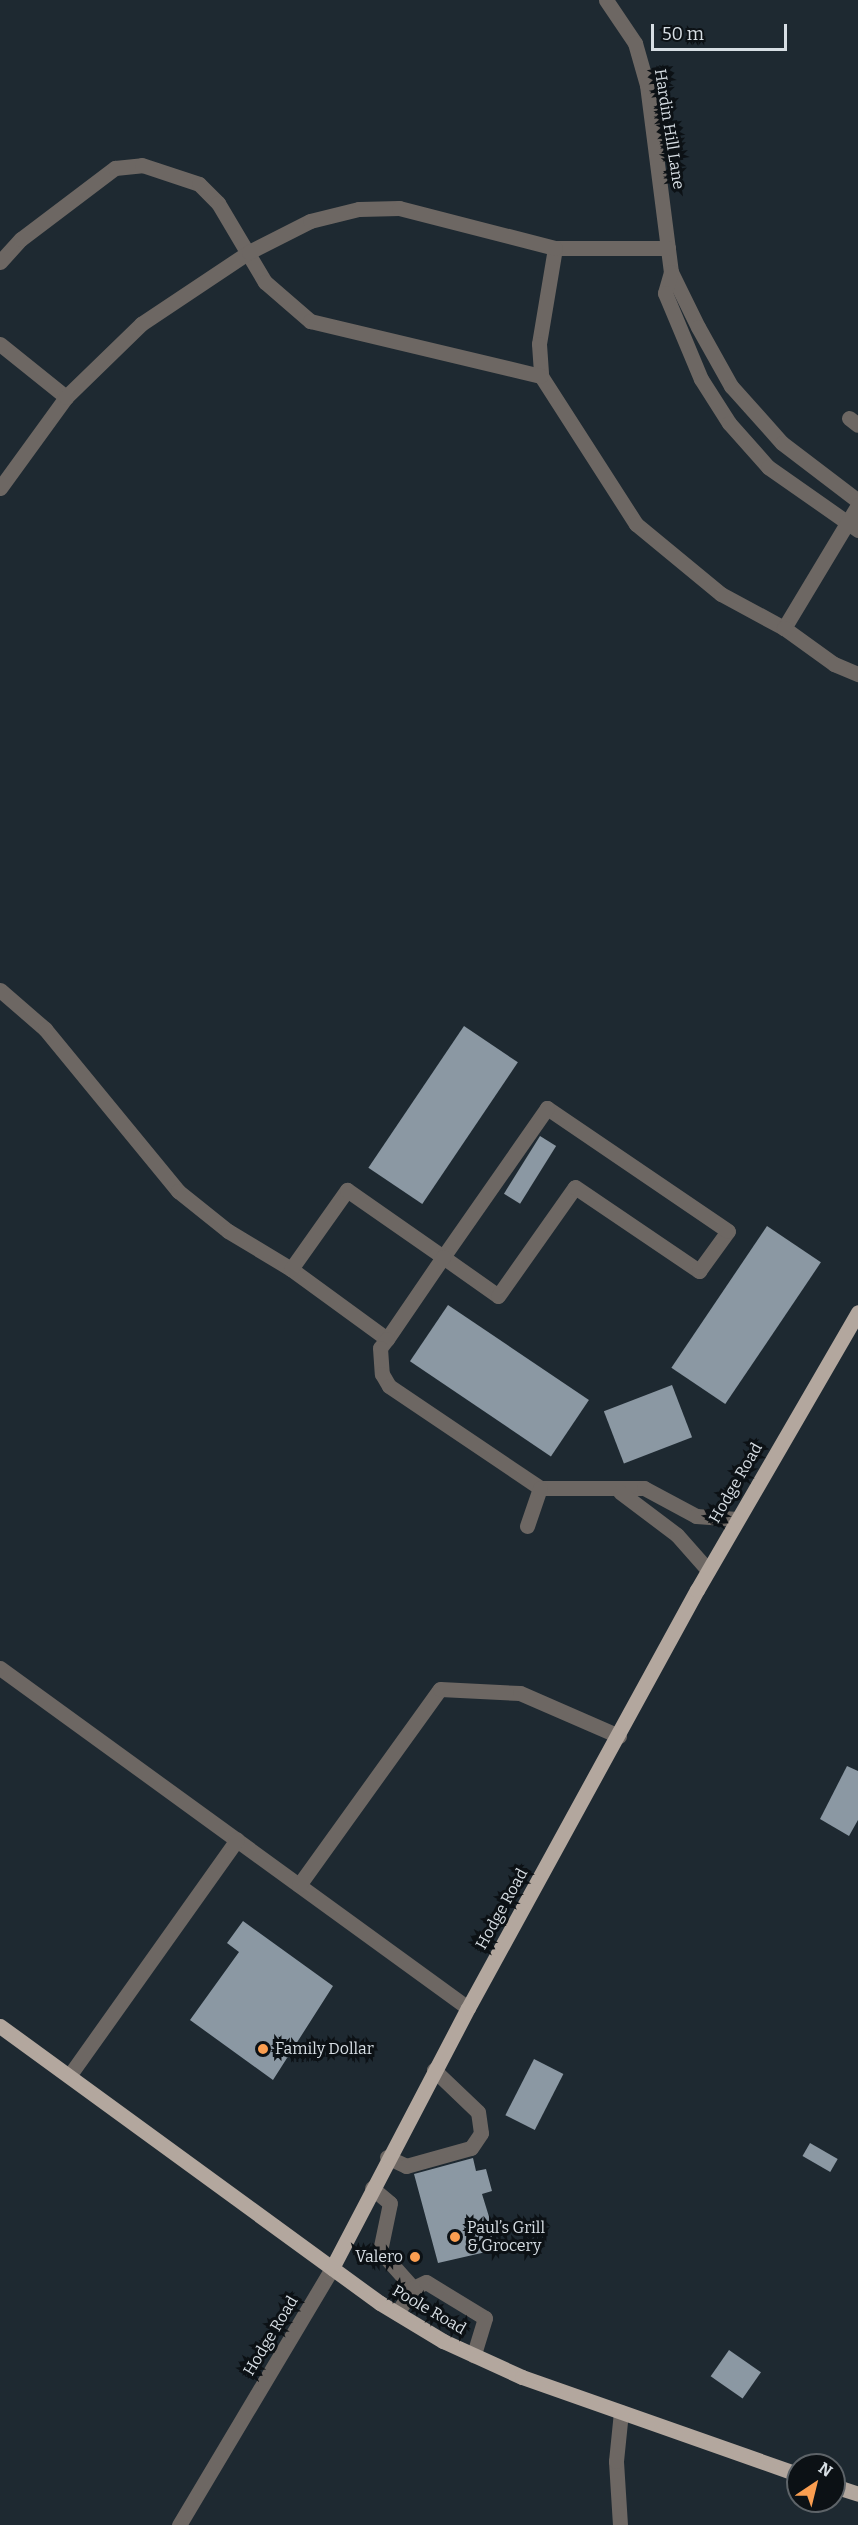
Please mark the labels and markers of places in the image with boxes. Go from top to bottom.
place label: Family Dollar [275,2039,374,2059]
marker: Family Dollar [256,2042,270,2056]
place label: Paul’s Grill & Grocery [467,2218,545,2256]
marker: Paul’s Grill & Grocery [448,2230,462,2244]
place label: Valero [355,2247,403,2267]
marker: Valero [408,2250,422,2264]

